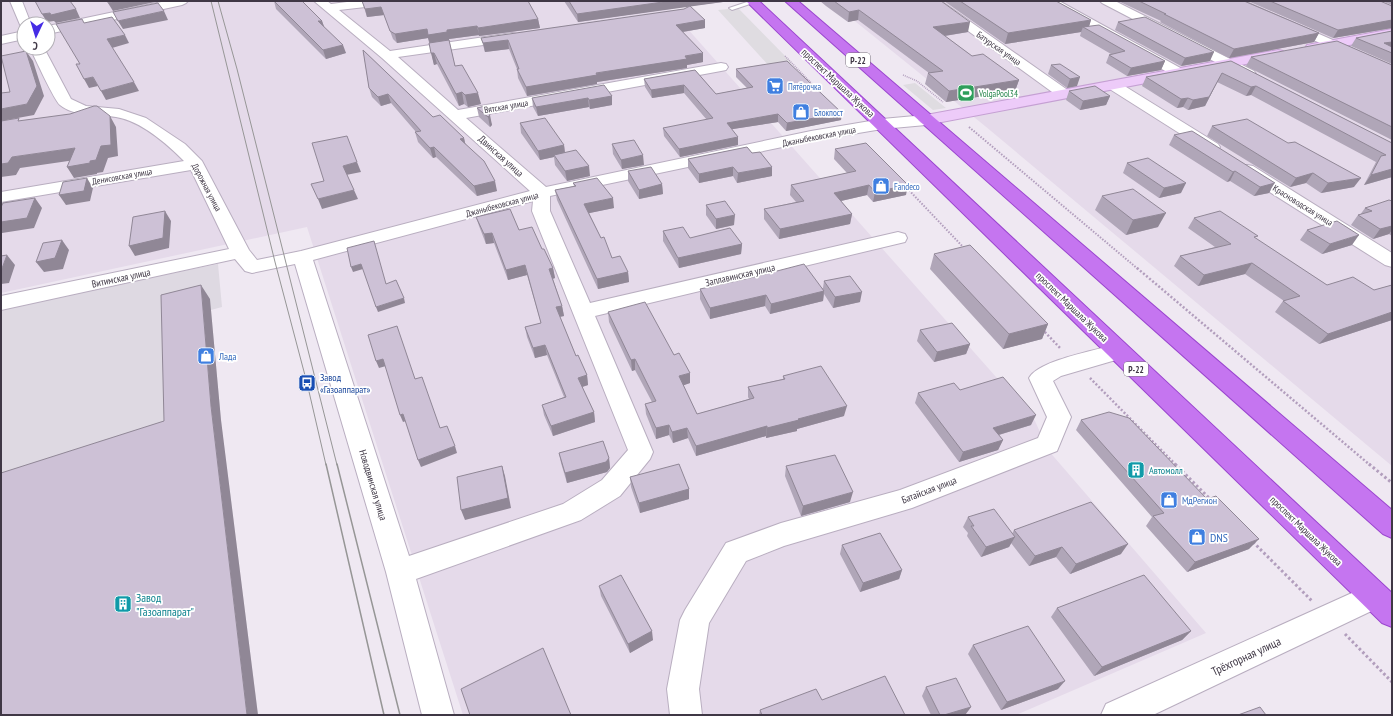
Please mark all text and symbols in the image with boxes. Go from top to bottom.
north arrow [16,16,56,56]
street label: Батурская улица [975,29,1024,68]
text: С [32,39,38,53]
street label: проспект Маршала Жукова [799,46,877,120]
road number: Р-22 [846,53,870,67]
supermarket icon: Пятёрочка [765,76,785,96]
place label: Пятёрочка [788,81,822,92]
sports icon: VolgaPool34 [956,83,976,103]
place label: VolgaPool34 [978,88,1018,99]
street label: Вятская улица [483,97,529,115]
shop icon: Блокпост [791,102,811,122]
place label: Блокпост [814,107,843,118]
street label: Джаныбековская улица [781,123,857,149]
street label: Двинская улица [476,132,526,180]
street label: Дорожная улица [190,161,224,213]
street label: Денисовская улица [91,165,153,187]
shop icon: Fandeco [871,176,891,196]
place label: Fandeco [894,181,920,192]
street label: Красноводская улица [1271,182,1335,228]
street label: Джаныбековская улица [465,189,540,219]
street label: Заплавинская улица [704,261,776,289]
street label: Витимская улица [90,265,152,291]
street label: проспект Маршала Жукова [1033,269,1111,345]
shop icon: Лада [196,346,216,366]
place label: Лада [218,350,236,363]
road number: Р-22 [1124,362,1148,376]
place label: Завод «Газоаппарат» [320,371,371,396]
bus stop icon: Завод «Газоаппарат» [297,373,317,393]
street label: Новодвинская улица [356,448,390,522]
building icon: Автомолл [1126,460,1146,480]
place label: Автомолл [1149,464,1183,477]
street label: Батайская улица [900,474,958,506]
shop icon: МдРегион [1159,490,1179,510]
street label: проспект Маршала Жукова [1267,493,1345,569]
place label: МдРегион [1182,494,1217,507]
shop icon: DNS [1187,527,1207,547]
place label: DNS [1210,530,1228,545]
place label: Завод "Газоаппарат" [136,590,194,619]
building icon: Завод "Газоаппарат" [113,594,133,614]
street label: Трёхгорная улица [1209,633,1283,679]

